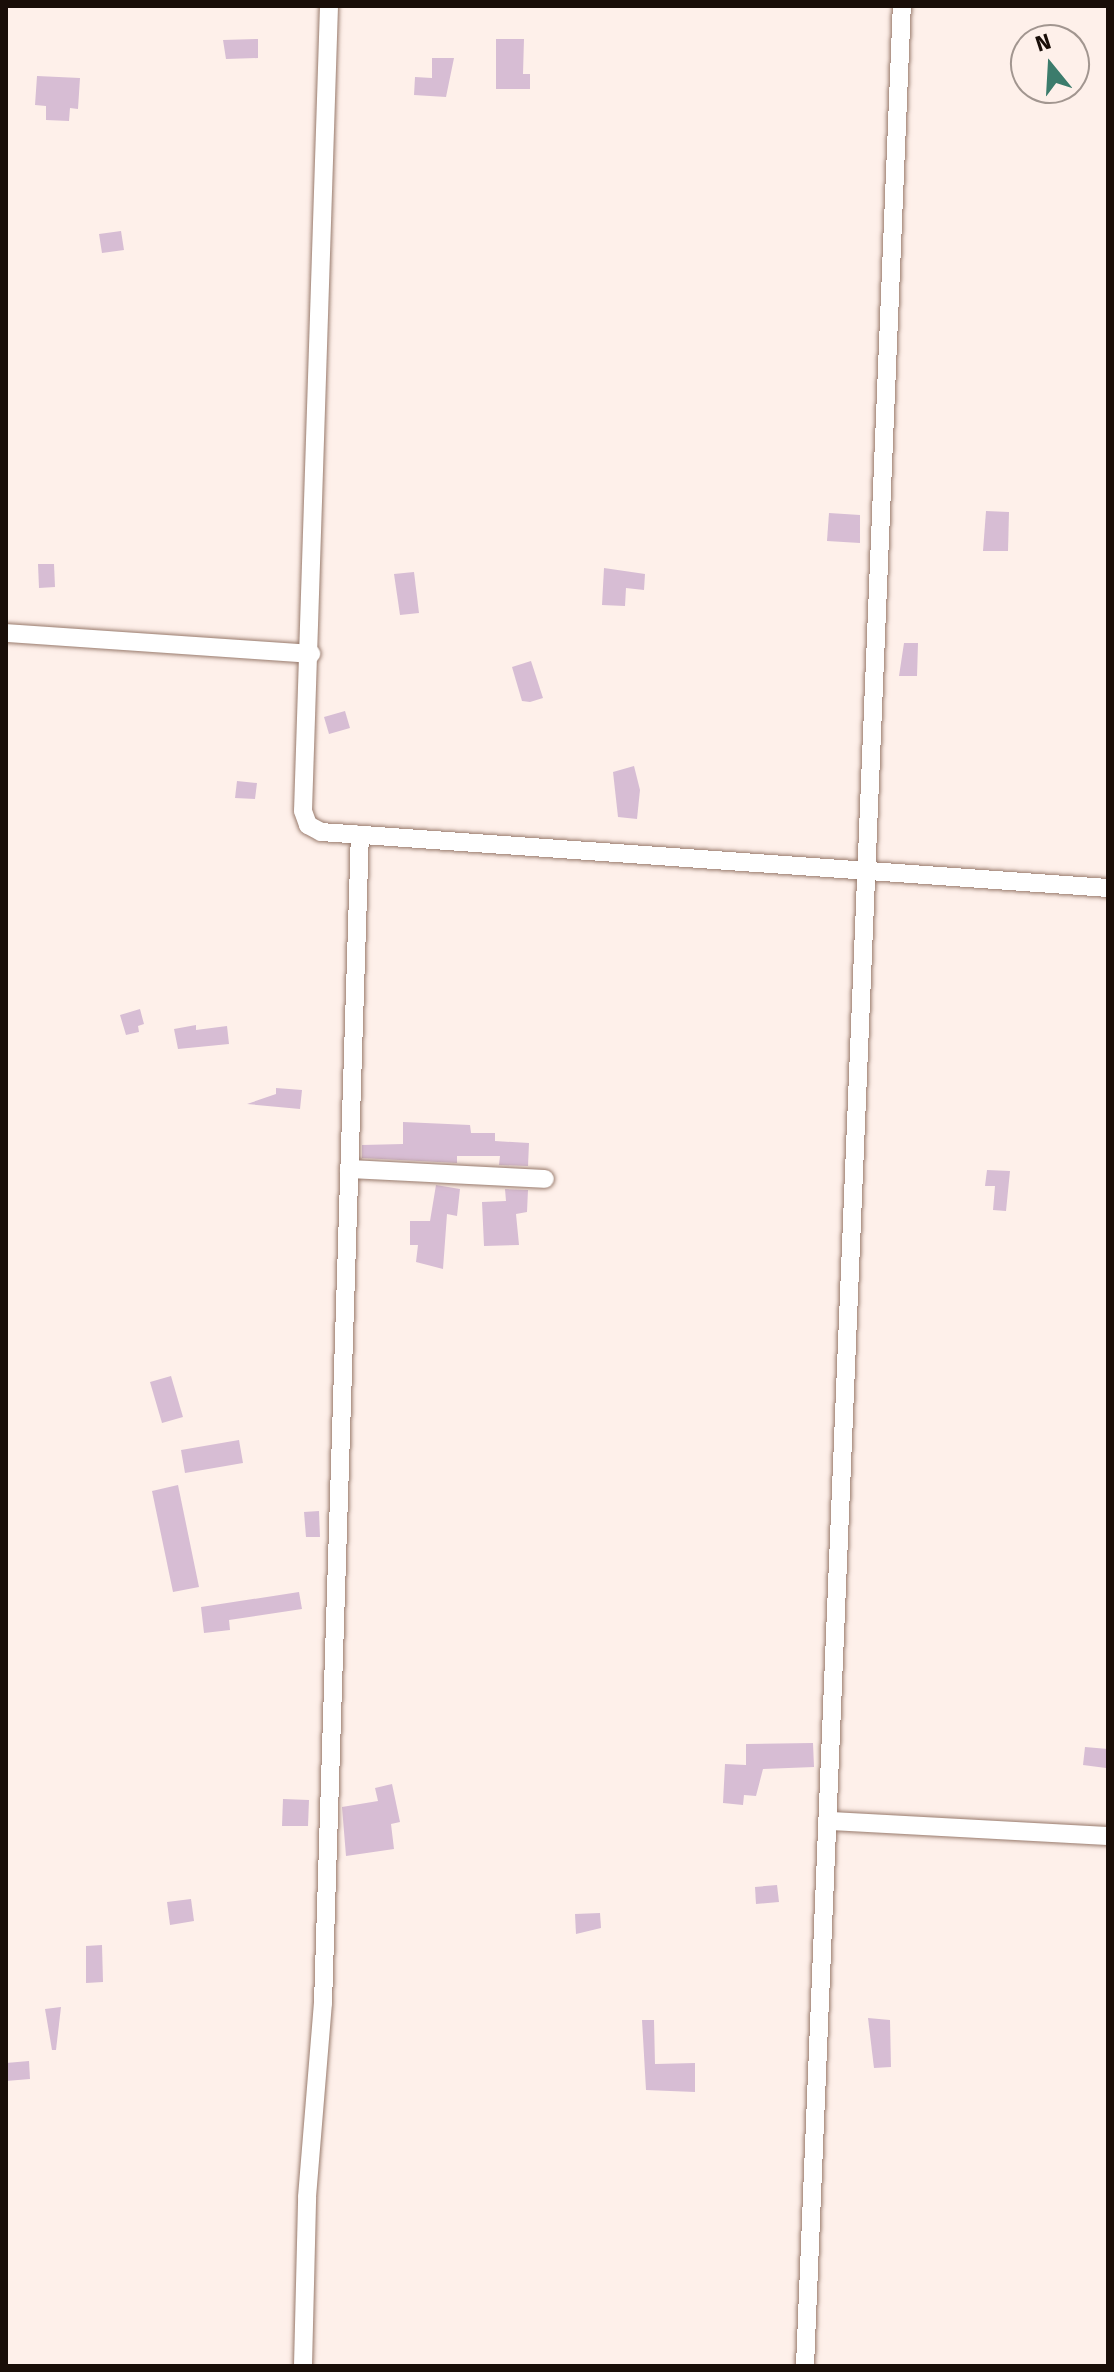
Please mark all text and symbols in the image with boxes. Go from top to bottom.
north arrow [1010,24,1090,104]
text: N [1032,28,1054,58]

